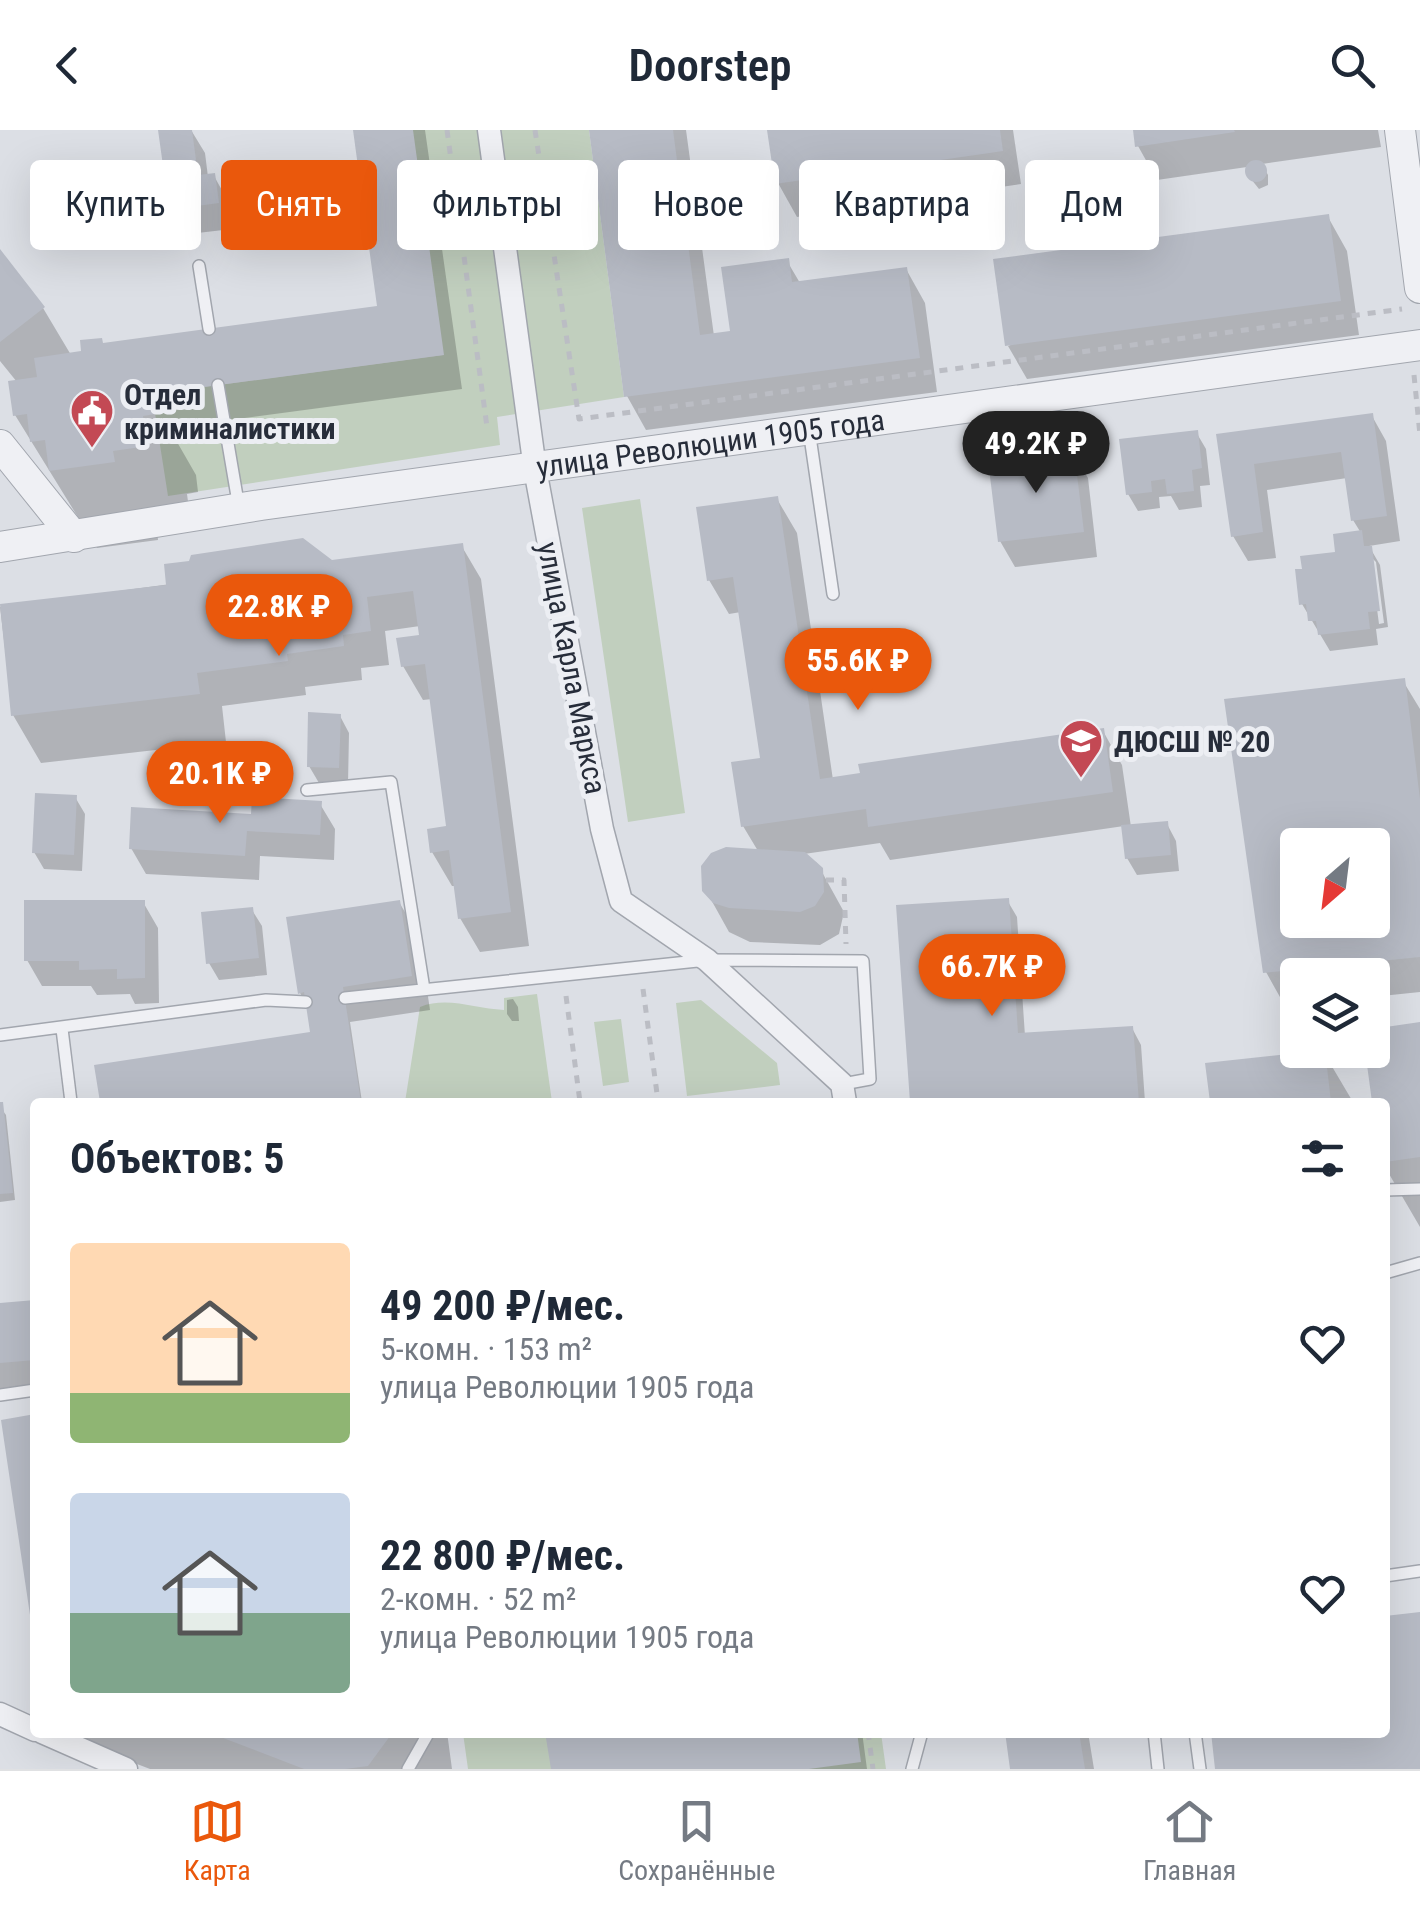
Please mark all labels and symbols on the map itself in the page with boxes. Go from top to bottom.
place label: Отдел криминалистики [124,377,336,446]
public building icon: Отдел криминалистики [69,388,115,449]
street label: улица Революции 1905 года [534,402,887,484]
pin: 49.2K ₽ [944,411,1128,496]
street label: улица Карла Маркса [530,539,614,797]
pin: 22.8K ₽ [187,574,371,659]
pin: 55.6K ₽ [766,628,950,713]
school or university icon: ДЮСШ № 20 [1058,718,1104,779]
place label: ДЮСШ № 20 [1114,724,1271,759]
pin: 20.1K ₽ [128,741,312,826]
north arrow [1280,828,1390,938]
pin: 66.7K ₽ [900,934,1084,1019]

